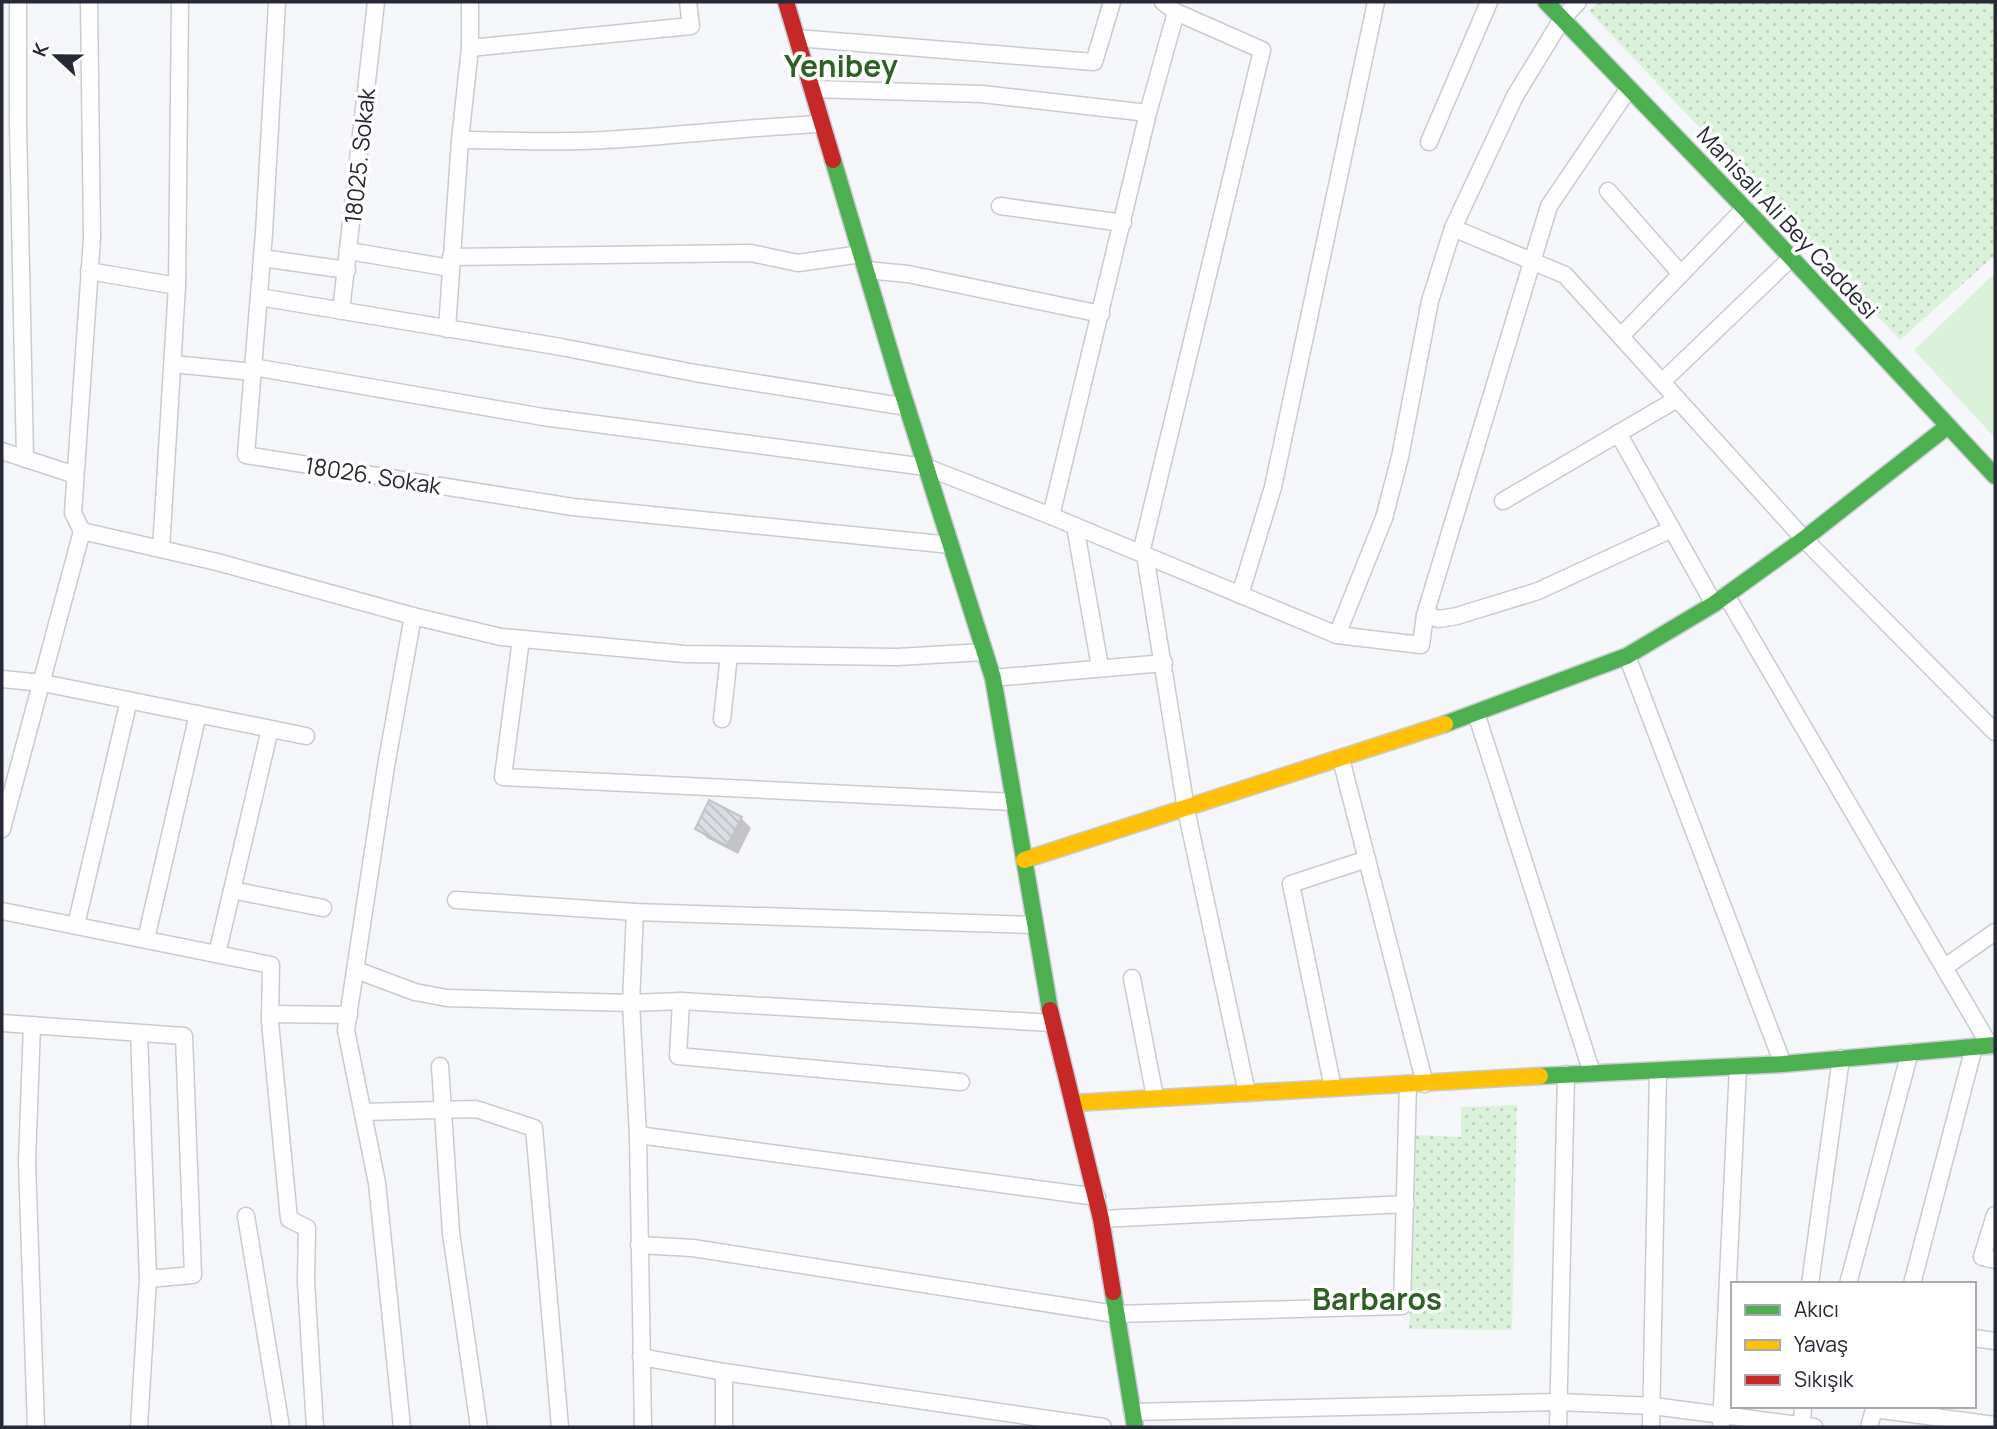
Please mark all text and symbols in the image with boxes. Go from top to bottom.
north arrow [21,21,91,91]
text: K [26,38,55,60]
district label: Yenibey [784,45,898,86]
street label: 18025. Sokak [336,86,382,226]
street label: Manisalı Ali Bey Caddesi [1690,119,1886,325]
street label: 18026. Sokak [303,448,444,502]
district label: Barbaros [1312,1278,1442,1319]
legend [1731,1282,1976,1408]
text: Akıcı [1794,1295,1839,1323]
text: Yavaş [1794,1330,1848,1358]
text: Sıkışık [1794,1365,1854,1393]

